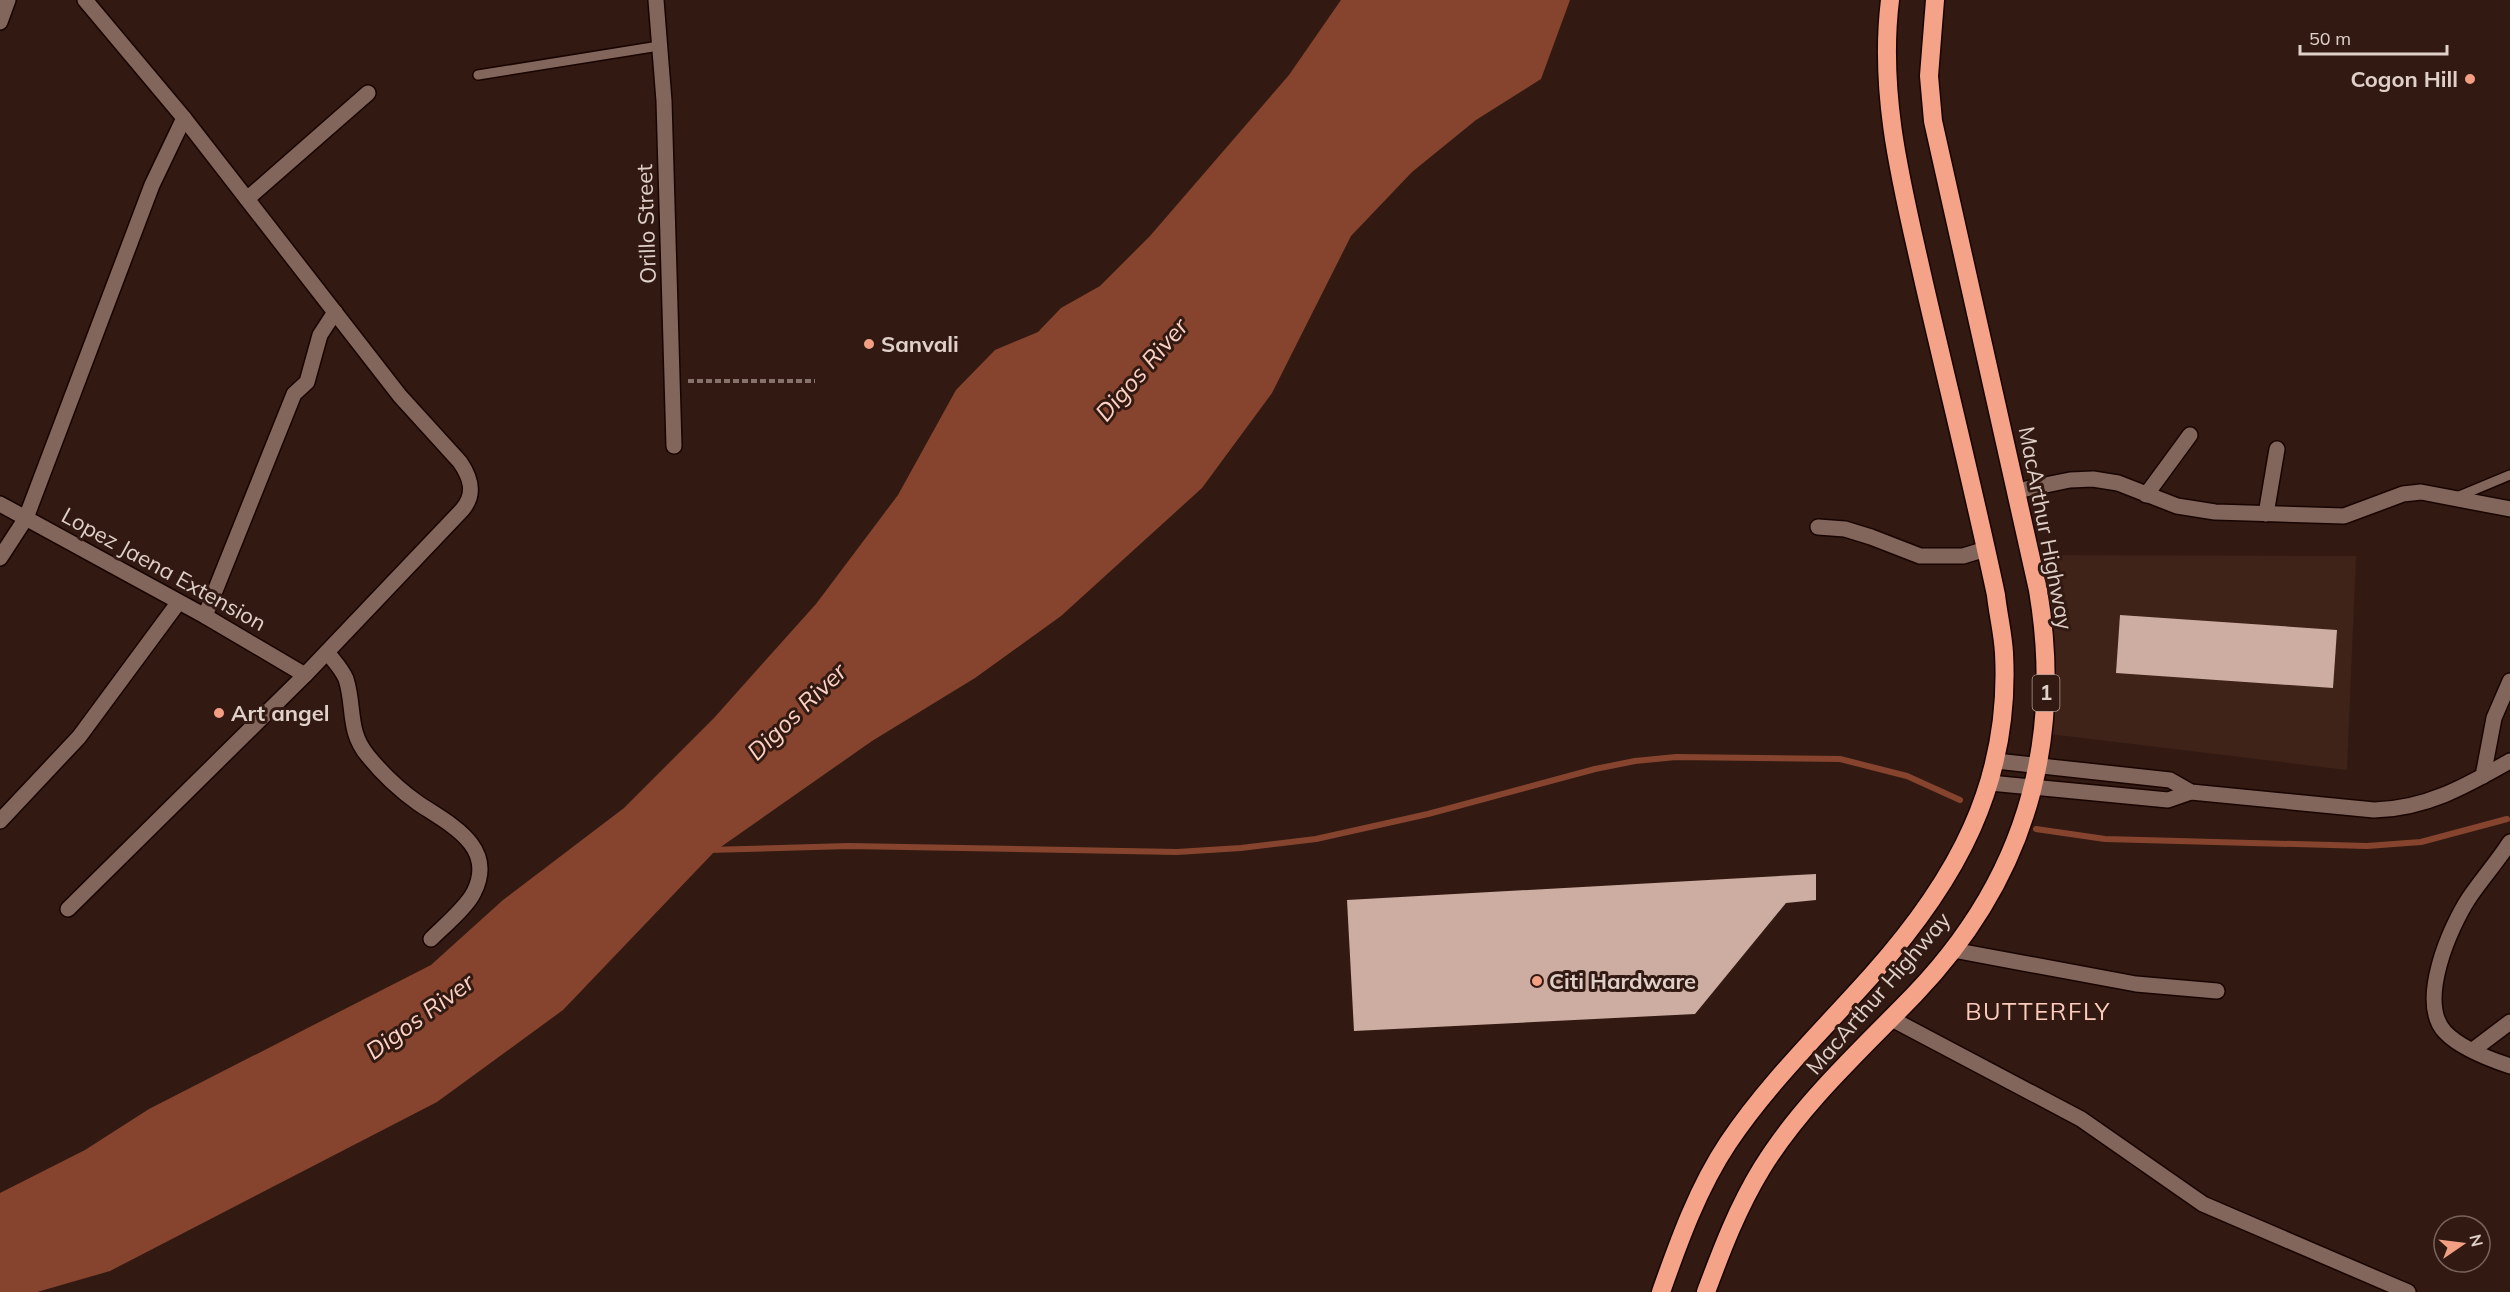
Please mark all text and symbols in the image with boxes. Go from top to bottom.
scale bar [2300,18,2447,56]
text: 50 m [2309,27,2351,50]
place label: Cogon Hill [2350,65,2458,93]
marker: Cogon Hill [2463,72,2477,86]
street label: Orillo Street [630,163,662,284]
water label: Digos River [1088,311,1195,427]
place label: Sanvali [881,330,959,358]
marker: Sanvali [862,337,876,351]
street label: MacArthur Highway [2013,424,2080,632]
street label: Lopez Jaena Extension [57,501,271,637]
water label: Digos River [740,656,853,766]
road number: 1 [2032,675,2060,711]
place label: Art angel [231,699,330,727]
marker: Art angel [212,706,226,720]
street label: MacArthur Highway [1800,906,1957,1080]
water label: Digos River [359,966,480,1066]
place label: Citi Hardware [1549,967,1696,995]
marker: Citi Hardware [1530,974,1544,988]
district label: BUTTERFLY [1965,996,2111,1026]
north arrow [2432,1214,2492,1274]
text: N [2465,1232,2488,1249]

